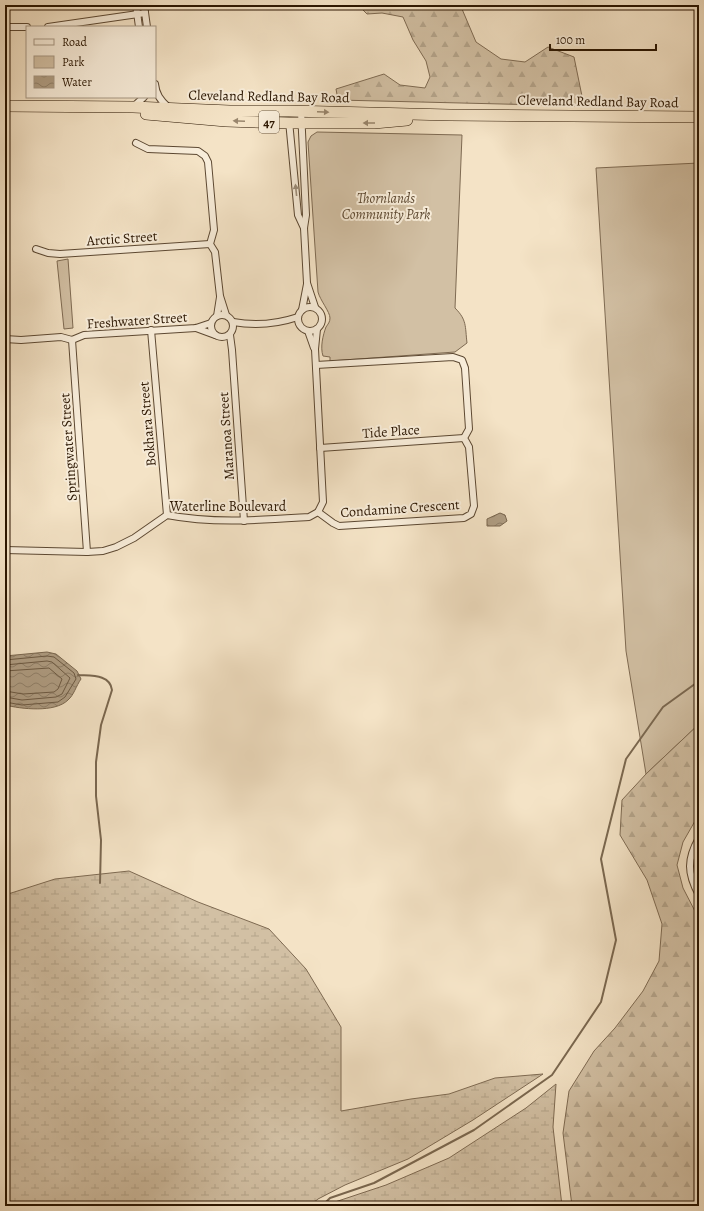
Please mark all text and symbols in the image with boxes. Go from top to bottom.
legend [26,26,156,98]
scale bar [550,26,656,52]
text: 100 m [556,32,585,48]
text: Road [62,34,88,50]
text: Park [62,54,85,70]
text: Water [61,74,92,90]
street label: Cleveland Redland Bay Road [188,86,350,107]
street label: Cleveland Redland Bay Road [517,91,679,112]
one-way arrow [317,108,329,115]
road number: 47 [259,111,279,133]
one-way arrow [233,118,245,125]
one-way arrow [362,120,375,126]
one-way arrow [292,184,299,196]
park label: Thornlands Community Park [342,189,430,224]
street label: Arctic Street [85,227,158,251]
street label: Freshwater Street [86,307,188,333]
street label: Bokhara Street [134,380,161,467]
street label: Maranoa Street [214,391,239,481]
street label: Springwater Street [55,392,82,502]
street label: Tide Place [362,420,420,443]
street label: Condamine Crescent [340,495,461,522]
street label: Waterline Boulevard [169,497,287,516]

